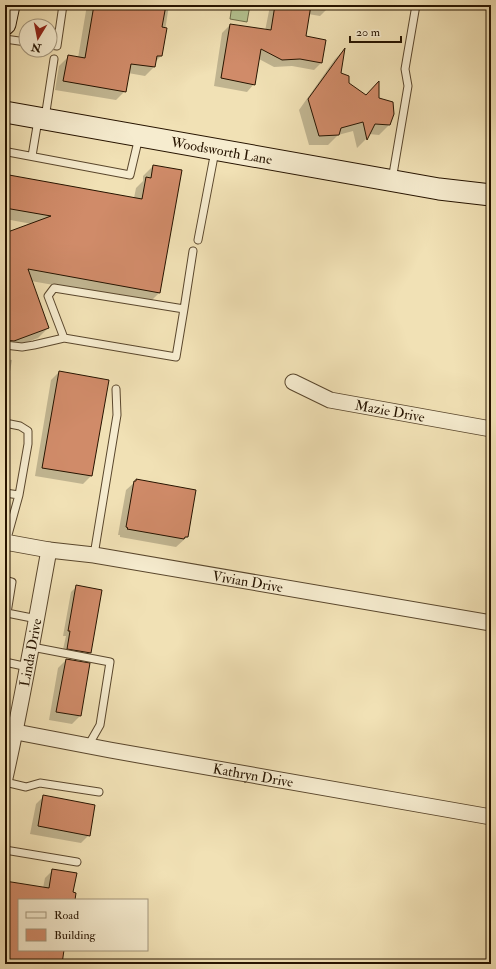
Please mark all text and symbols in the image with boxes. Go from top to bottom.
north arrow [18,18,58,58]
scale bar [350,18,401,44]
text: 20 m [356,25,381,40]
text: N [29,40,43,55]
street label: Woodsworth Lane [169,133,274,168]
street label: Mazie Drive [354,396,426,425]
street label: Vivian Drive [211,567,284,596]
street label: Linda Drive [16,617,45,688]
street label: Kathryn Drive [212,760,295,791]
legend [18,899,148,951]
text: Road [54,908,79,923]
text: Building [54,928,97,943]

